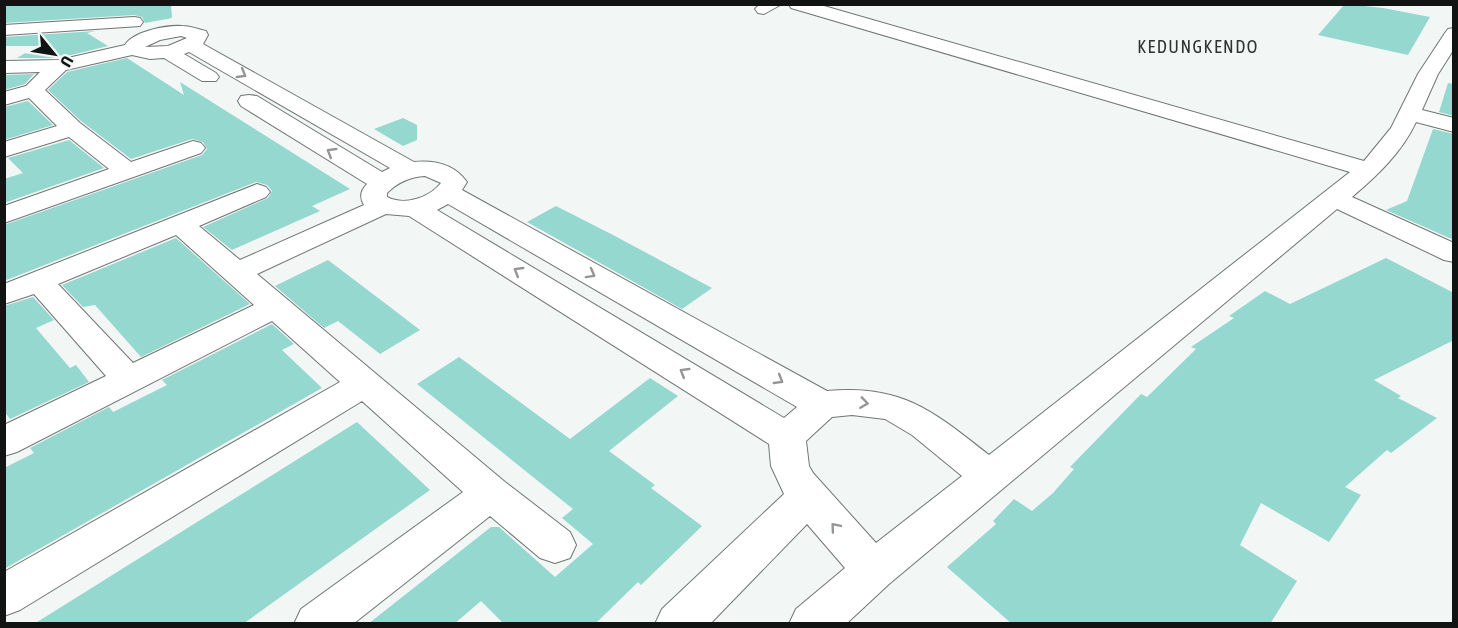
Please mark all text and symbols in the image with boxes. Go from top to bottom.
north arrow [24,24,84,84]
district label: KEDUNGKENDO [1137,36,1259,57]
text: U [57,53,77,70]
one-way arrow [236,66,246,78]
one-way arrow [327,147,337,159]
one-way arrow [514,266,524,278]
one-way arrow [585,266,596,278]
one-way arrow [680,368,690,380]
one-way arrow [773,373,783,384]
one-way arrow [860,397,869,409]
one-way arrow [831,523,842,534]

